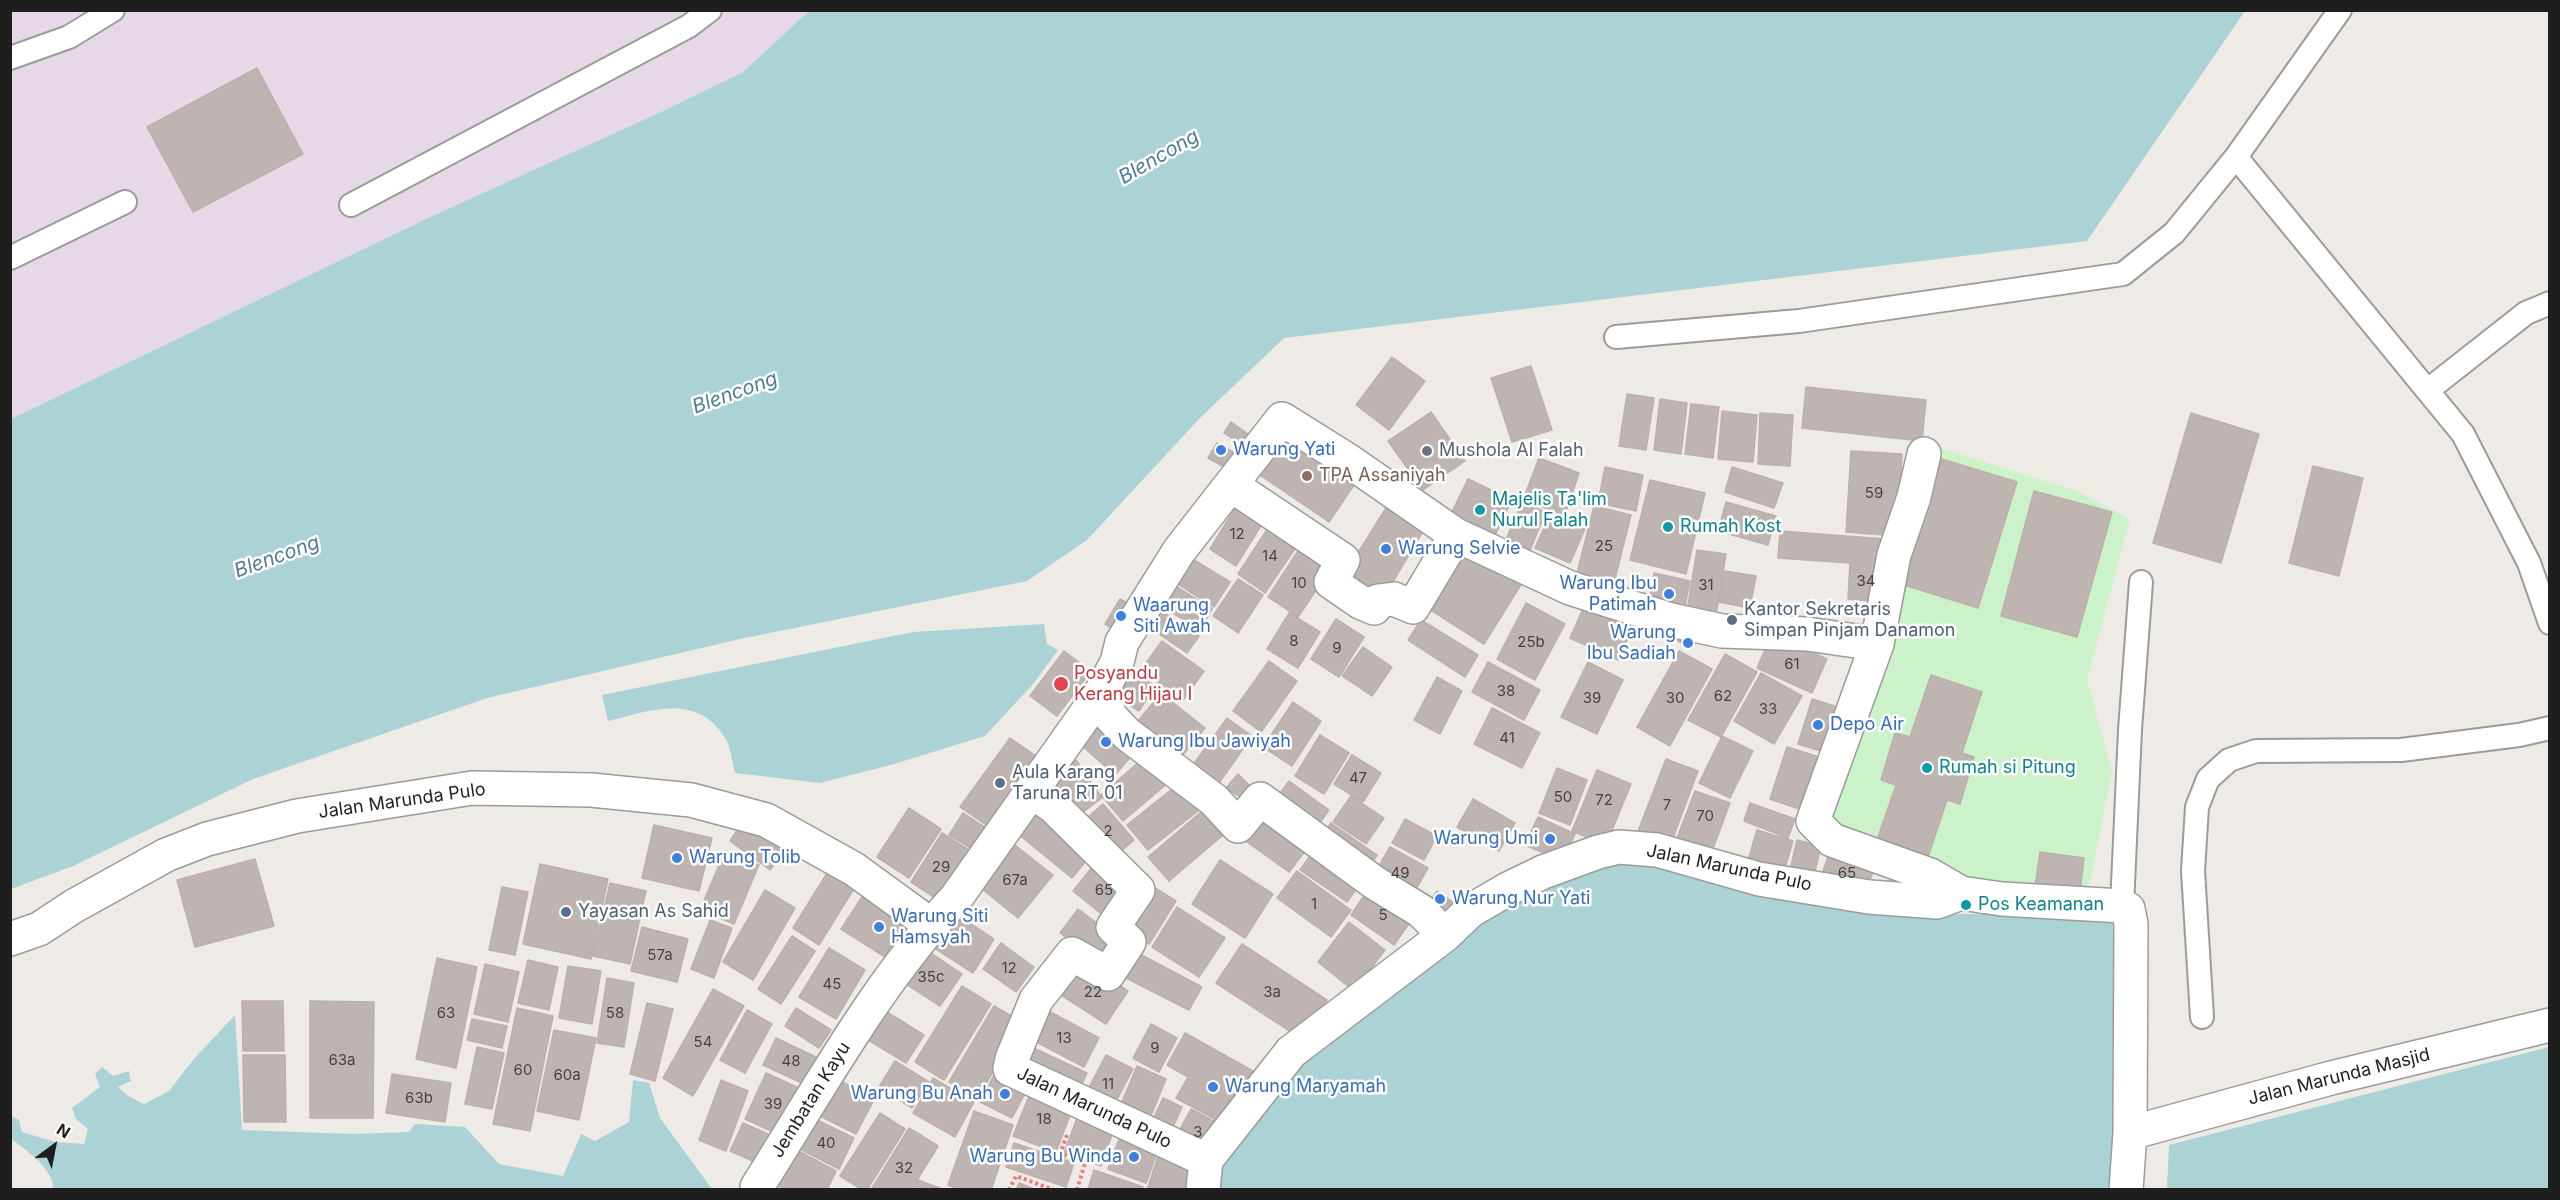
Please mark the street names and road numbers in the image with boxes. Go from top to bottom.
street label: Jalan Marunda Pulo [317,779,487,823]
street label: Jalan Marunda Pulo [1644,840,1814,896]
street label: Jembatan Kayu [767,1038,855,1162]
street label: Jalan Marunda Masjid [2246,1044,2432,1110]
street label: Jalan Marunda Pulo [1013,1063,1175,1153]

